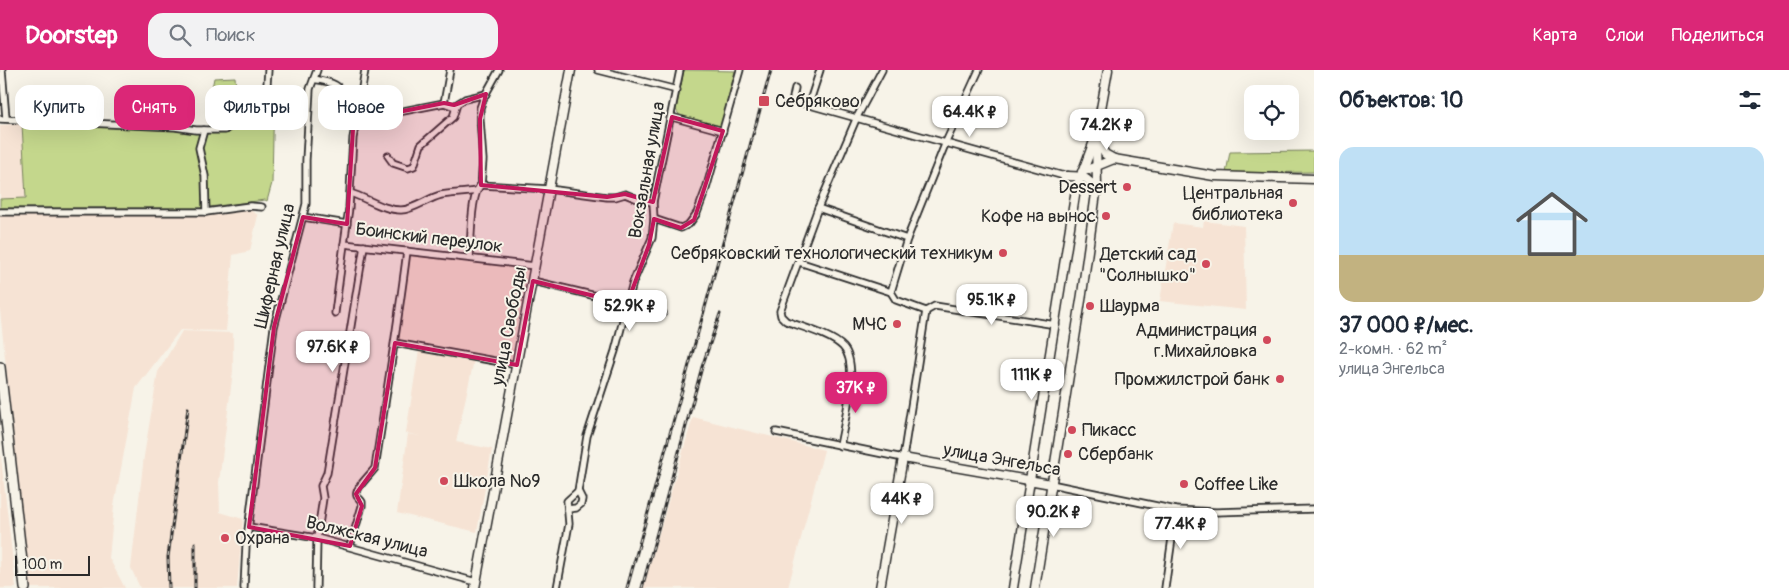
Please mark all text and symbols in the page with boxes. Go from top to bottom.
search box [148,13,498,58]
text: Doorstep [25,21,118,50]
icon: search [166,21,194,49]
text: Поиск [206,23,255,47]
text: Карта [1533,24,1577,47]
text: Слои [1605,24,1643,47]
text: Поделиться [1671,24,1764,47]
chip: Купить [15,85,104,130]
chip: Снять [114,85,195,130]
chip: Фильтры [205,85,308,130]
chip: Новое [318,85,403,130]
map controls [1244,85,1299,140]
button: locate [1244,85,1299,140]
icon: filters [1736,86,1764,114]
text: Объектов: 10 [1339,87,1463,114]
place label: Себряково [775,90,860,113]
marker: Себряково [757,94,771,108]
pin: 64.4K ₽ [924,96,1016,138]
street label: Вокзальная улица [624,100,670,240]
text: 64.4K ₽ [943,102,997,122]
pin: 74.2K ₽ [1061,108,1153,151]
text: 74.2K ₽ [1081,115,1133,135]
place label: Dessert [1058,176,1118,199]
icon: home [1507,179,1597,269]
marker: Dessert [1121,181,1133,193]
place label: Центральная библиотека [1183,182,1283,226]
marker: Центральная библиотека [1287,197,1299,209]
street label: Шиферная улица [249,201,301,331]
place label: Кофе на вынос [981,205,1096,228]
marker: Кофе на вынос [1100,210,1112,222]
street label: Боинский переулок [354,218,504,258]
place label: Себряковский технологический техникум [670,242,993,265]
place label: Детский сад "Солнышко" [1099,243,1196,287]
marker: Себряковский технологический техникум [997,247,1009,259]
marker: Детский сад "Солнышко" [1200,258,1212,270]
street label: улица Свободы [486,265,532,388]
pin: 95.1K ₽ [946,284,1038,326]
pin: 52.9K ₽ [584,290,676,332]
text: 95.1K ₽ [967,290,1017,310]
place label: Шаурма [1100,295,1160,318]
text: 52.9K ₽ [604,296,656,316]
marker: Шаурма [1084,300,1096,312]
text: 37 000 ₽/мес. [1339,312,1474,339]
place label: МЧС [852,313,887,336]
marker: МЧС [891,318,903,330]
place label: Администрация г.Михайловка [1135,319,1257,363]
pin: 97.6K ₽ [287,330,379,373]
marker: Администрация г.Михайловка [1261,334,1273,346]
text: 97.6K ₽ [307,337,359,357]
text: 2-комн. · 62 m² [1339,339,1447,359]
pin: 111K ₽ [991,358,1073,401]
text: улица Энгельса [1339,359,1445,379]
text: 111K ₽ [1011,365,1053,385]
place label: Промжилстрой банк [1115,368,1270,391]
pin: 37K ₽ [821,372,891,414]
marker: Промжилстрой банк [1274,373,1286,385]
text: 37K ₽ [836,378,876,398]
place label: Пикасс [1082,419,1137,442]
marker: Пикасс [1066,424,1078,436]
street label: улица Энгельса [941,438,1062,482]
place label: Сбербанк [1078,443,1154,466]
marker: Сбербанк [1062,448,1074,460]
place label: Школа №9 [454,470,541,493]
place label: Coffee Like [1194,473,1278,496]
marker: Школа №9 [438,475,450,487]
marker: Coffee Like [1178,478,1190,490]
pin: 44K ₽ [867,482,937,525]
text: 44K ₽ [881,489,923,509]
pin: 90.2K ₽ [1008,496,1100,538]
text: 90.2K ₽ [1027,502,1081,522]
pin: 77.4K ₽ [1135,508,1227,550]
street label: Волжская улица [304,511,430,563]
text: 77.4K ₽ [1155,514,1207,534]
place label: Охрана [235,527,290,550]
marker: Охрана [219,532,231,544]
scale bar [15,553,90,576]
text: 100 m [22,556,62,573]

